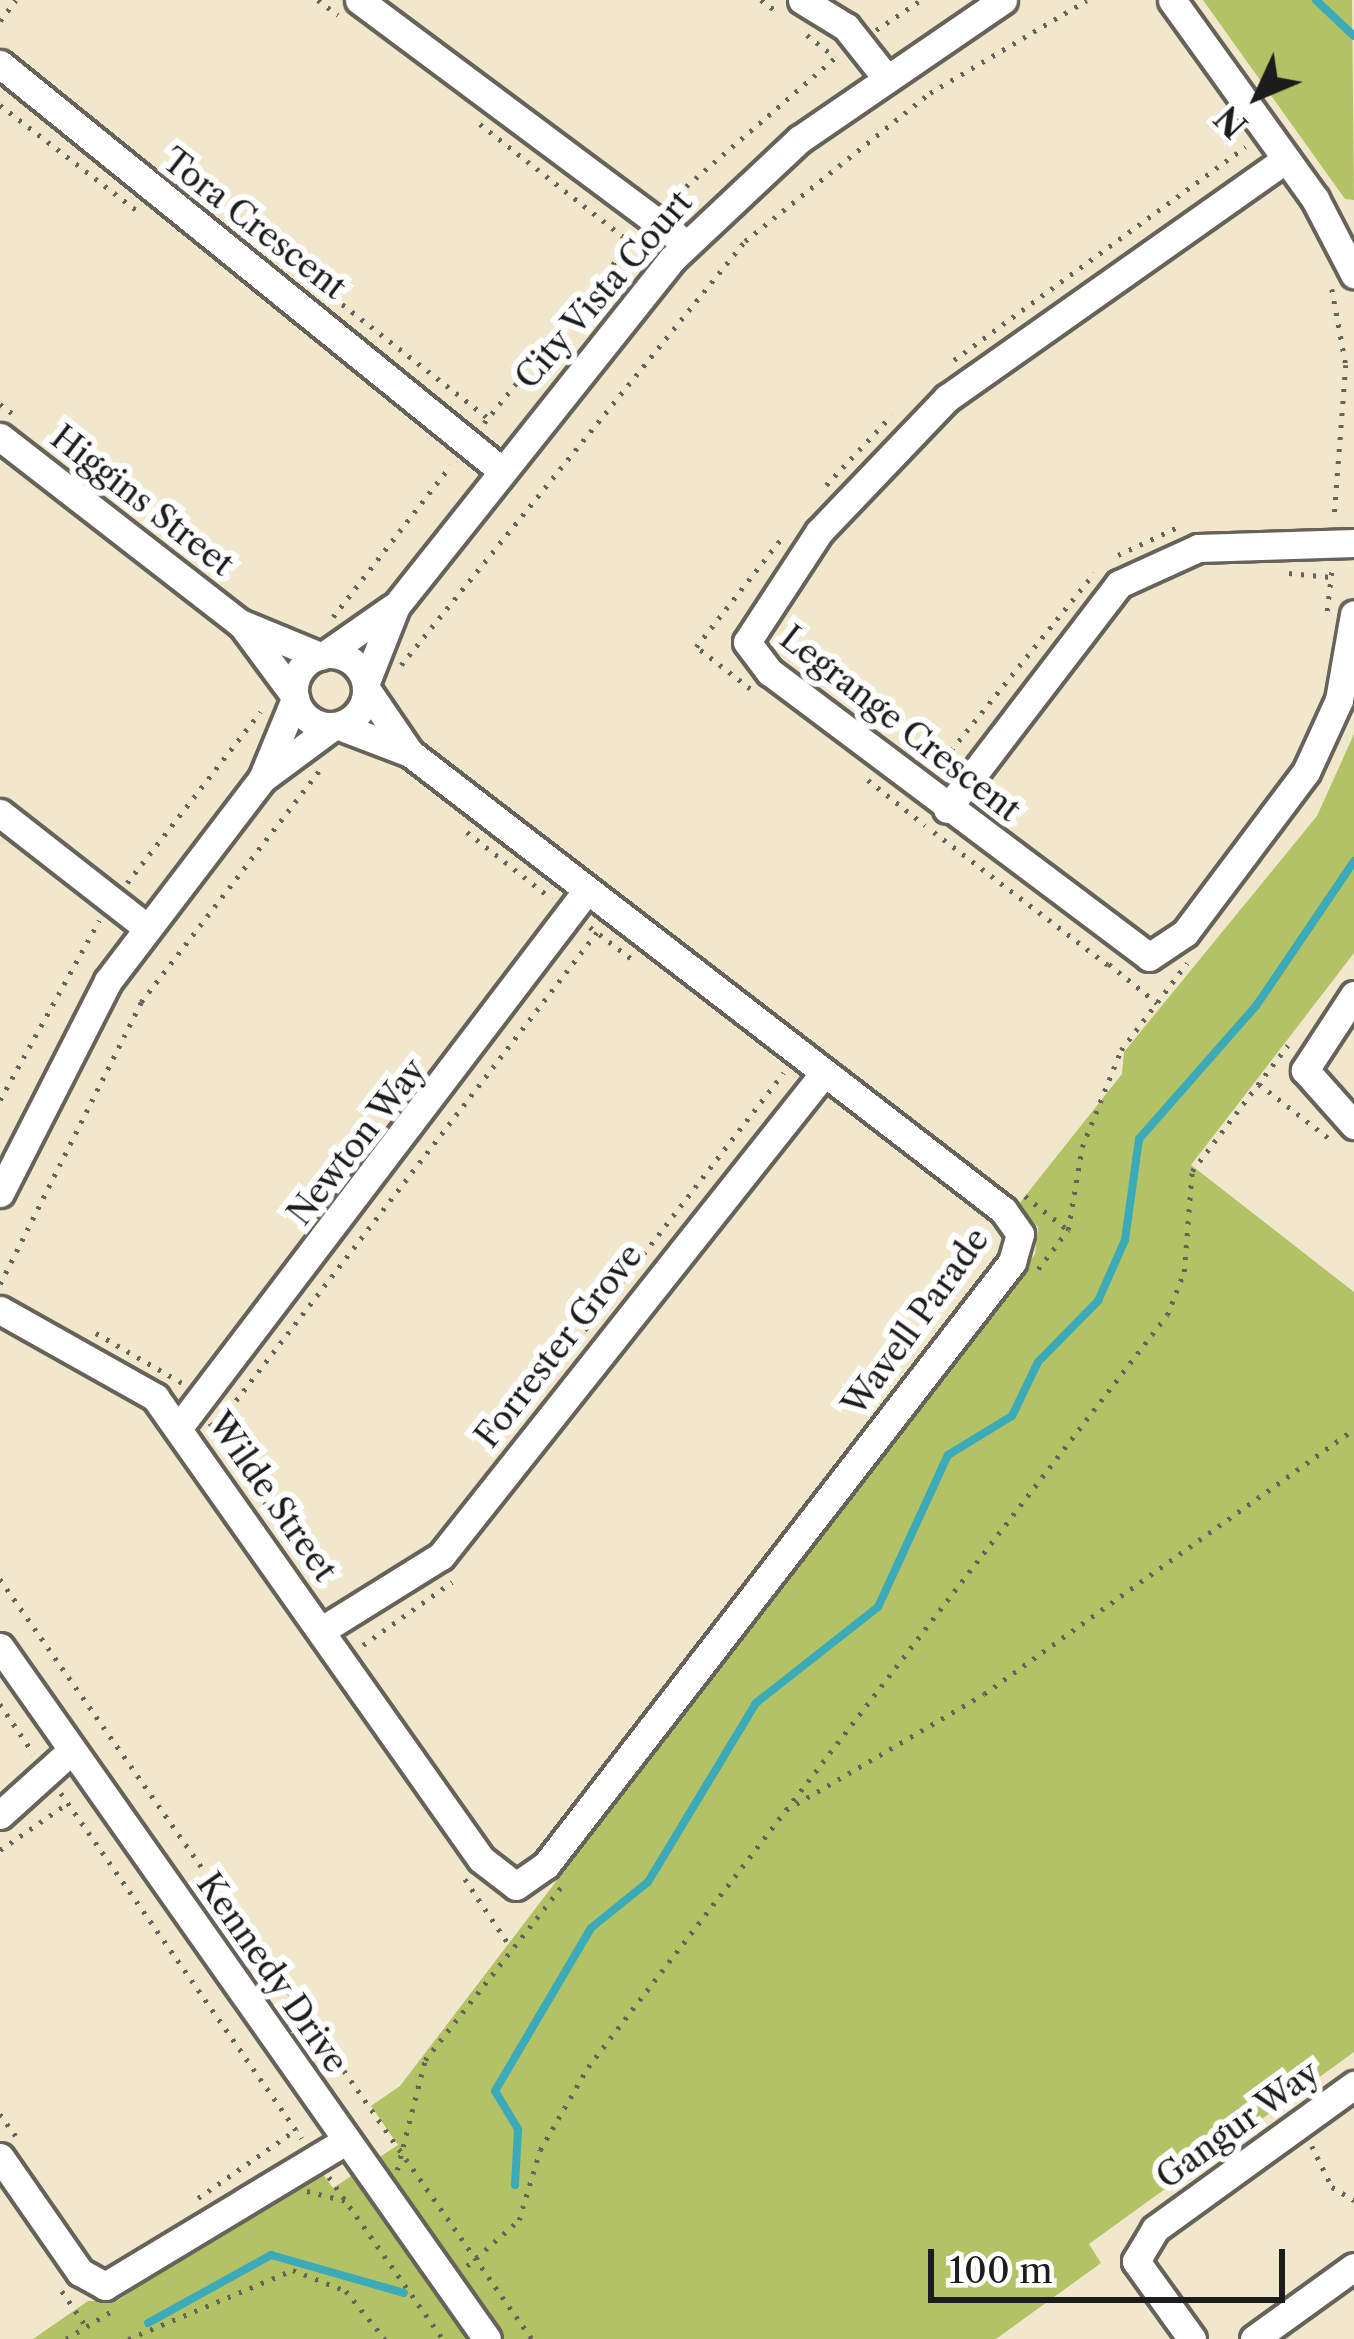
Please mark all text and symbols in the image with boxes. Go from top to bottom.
north arrow [1198,36,1318,156]
text: N [1207,97,1256,146]
street label: Tora Crescent [155,140,353,308]
street label: City Vista Court [506,182,702,398]
street label: Higgins Street [43,418,241,584]
street label: Legrange Crescent [772,618,1028,830]
street label: Newton Way [279,1051,435,1233]
street label: Wavell Parade [835,1221,997,1423]
street label: Forrester Grove [467,1236,651,1456]
street label: Wilde Street [199,1405,345,1589]
street label: Kennedy Drive [188,1865,356,2081]
street label: Gangur Way [1148,2052,1328,2198]
scale bar [934,2225,1291,2299]
text: 100 m [949,2248,1053,2292]

